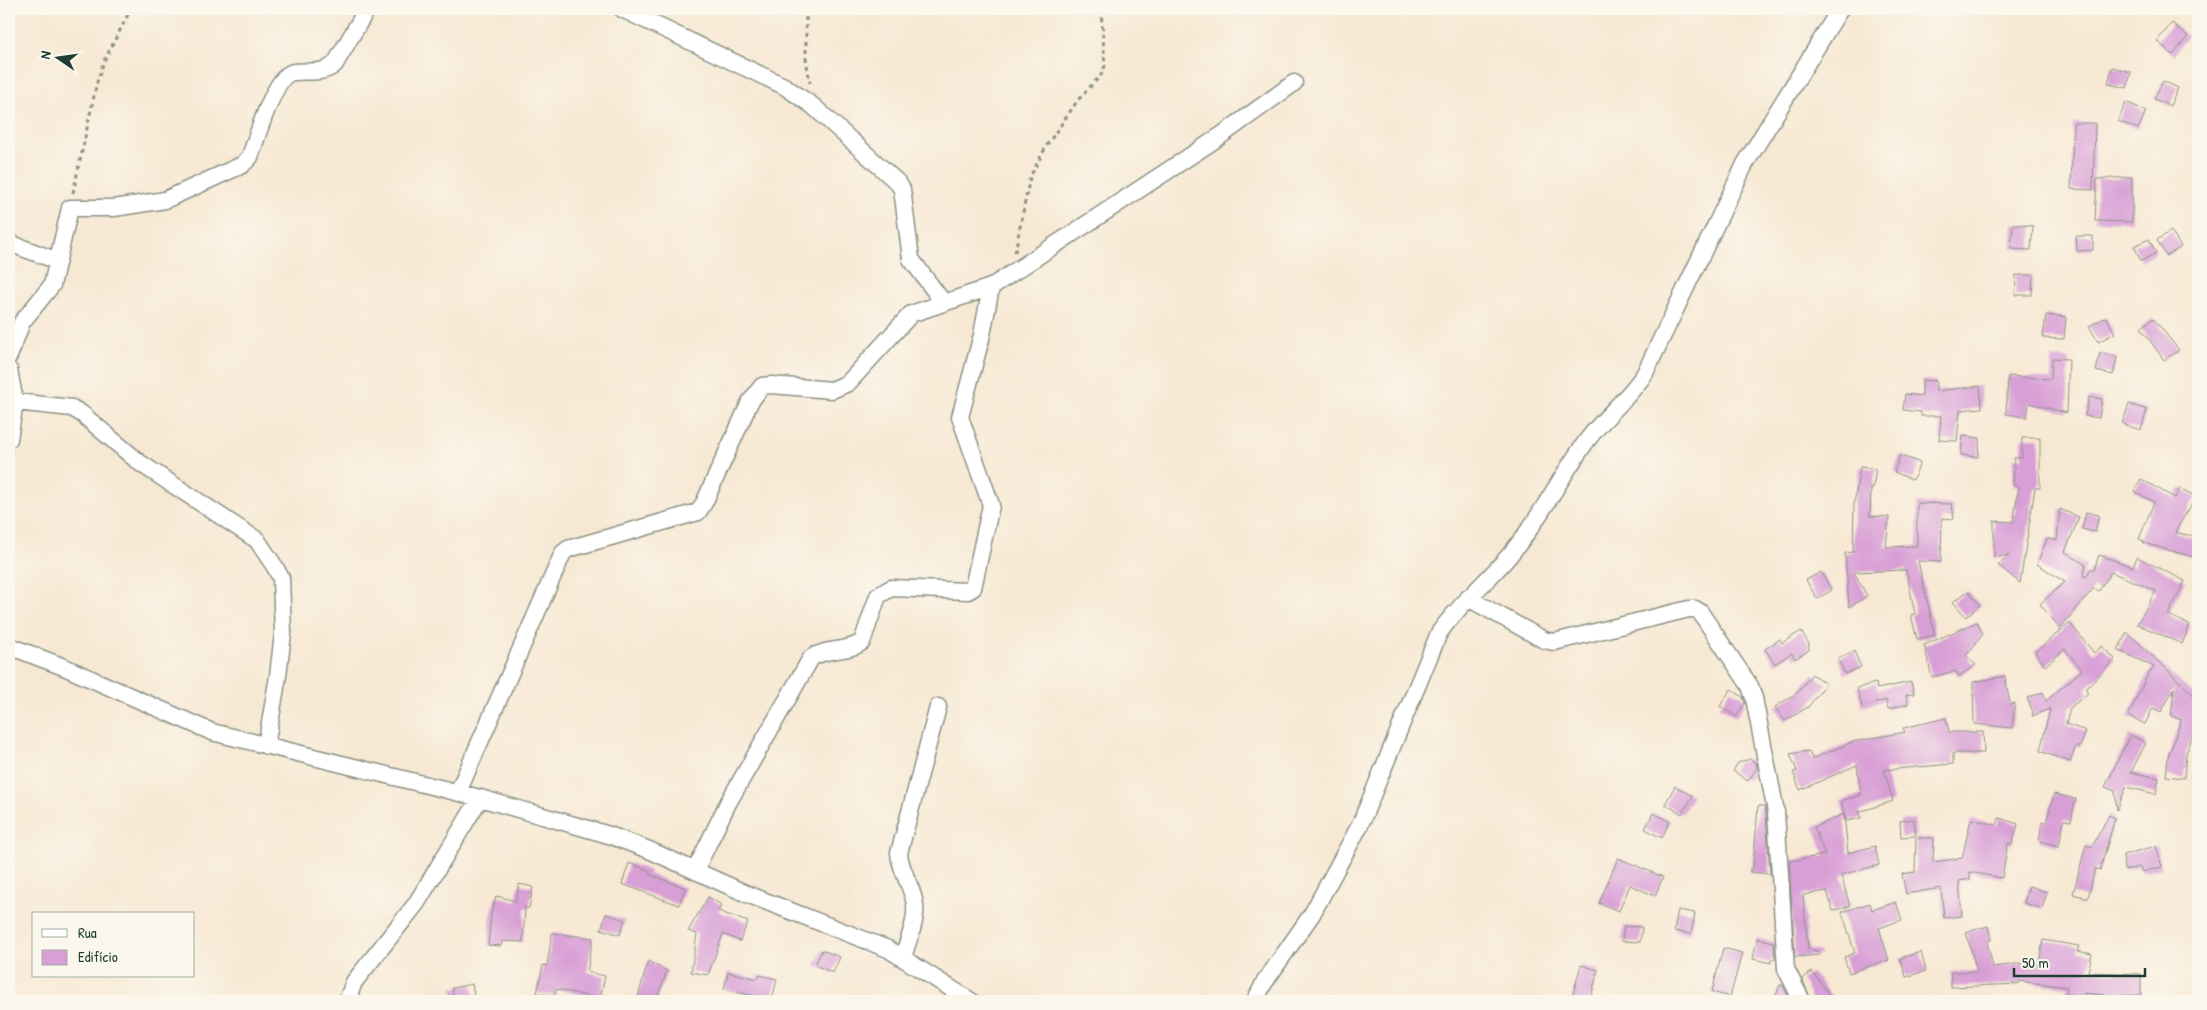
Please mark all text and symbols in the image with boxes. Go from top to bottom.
north arrow [32,32,82,82]
text: N [35,49,55,61]
legend [32,912,195,978]
text: Rua [78,922,97,943]
scale bar [2014,945,2146,977]
text: Edifício [78,946,118,967]
text: 50 m [2022,952,2049,973]

